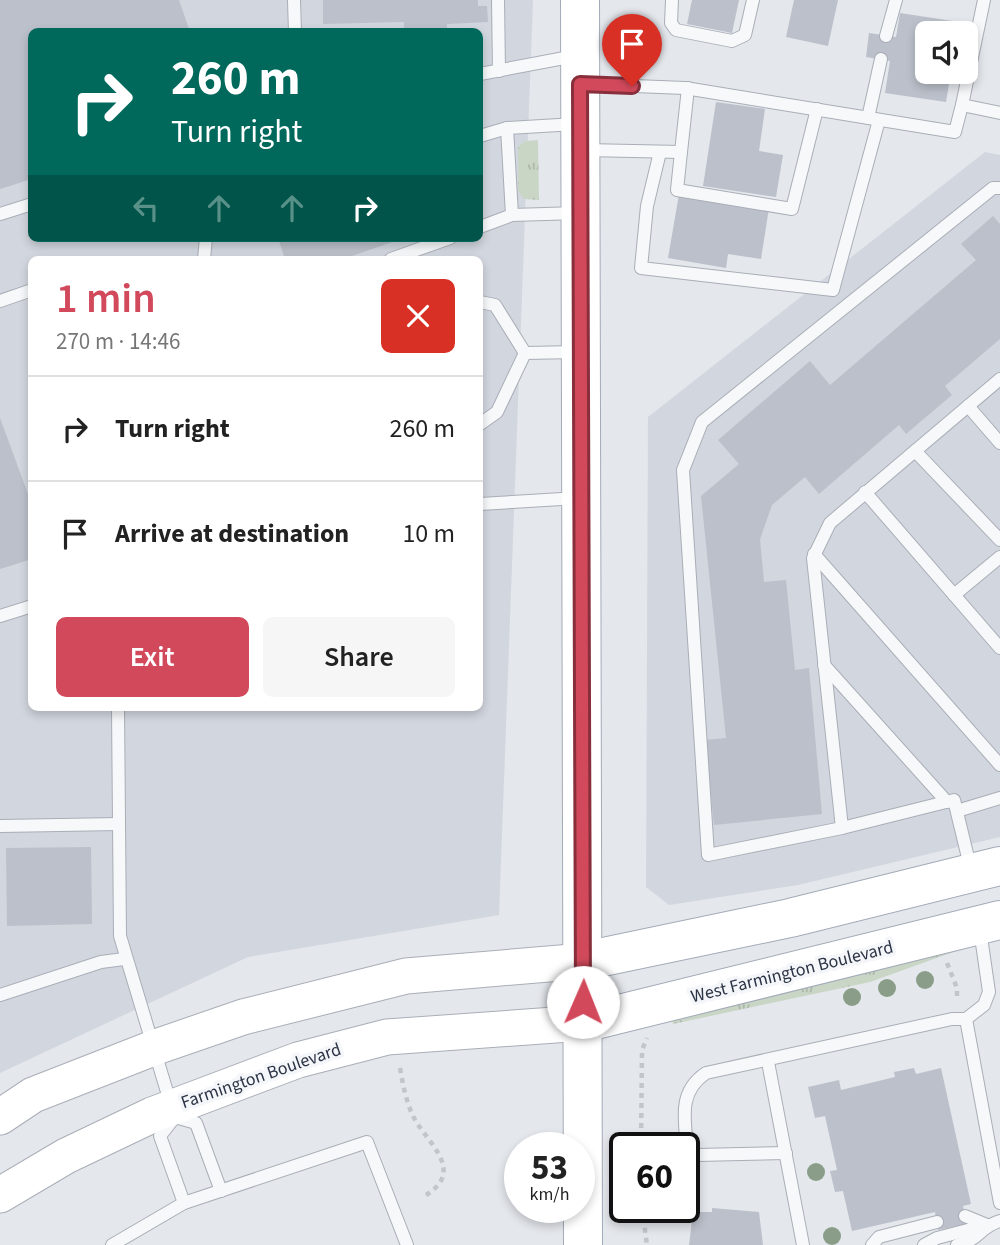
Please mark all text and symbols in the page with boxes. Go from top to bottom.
pin [602,14,662,86]
map controls [915,21,978,84]
button: sound [915,21,978,84]
icon: arrive [613,25,651,63]
text: 260 m [171,44,300,114]
icon: right [56,56,147,147]
text: Turn right [171,109,302,155]
icon: left [127,189,165,227]
icon: ahead [200,189,238,227]
icon: ahead [273,189,311,227]
icon: right [346,189,384,227]
text: 1 min [56,269,156,329]
button: close [381,279,455,353]
text: 270 m · 14:46 [56,325,180,358]
icon: right [56,410,94,448]
text: Turn right [115,410,230,447]
text: 260 m [389,410,455,447]
icon: arrive [56,515,94,553]
text: Arrive at destination [115,515,349,552]
text: 10 m [402,515,455,552]
button: Exit [56,617,249,697]
button: Share [263,617,455,697]
street label: West Farmington Boulevard [688,935,896,1009]
position arrow [546,965,620,1039]
street label: Farmington Boulevard [178,1037,344,1115]
speed limit sign: 60 [609,1132,700,1223]
text: 53 [531,1143,568,1193]
text: km/h [530,1182,569,1207]

